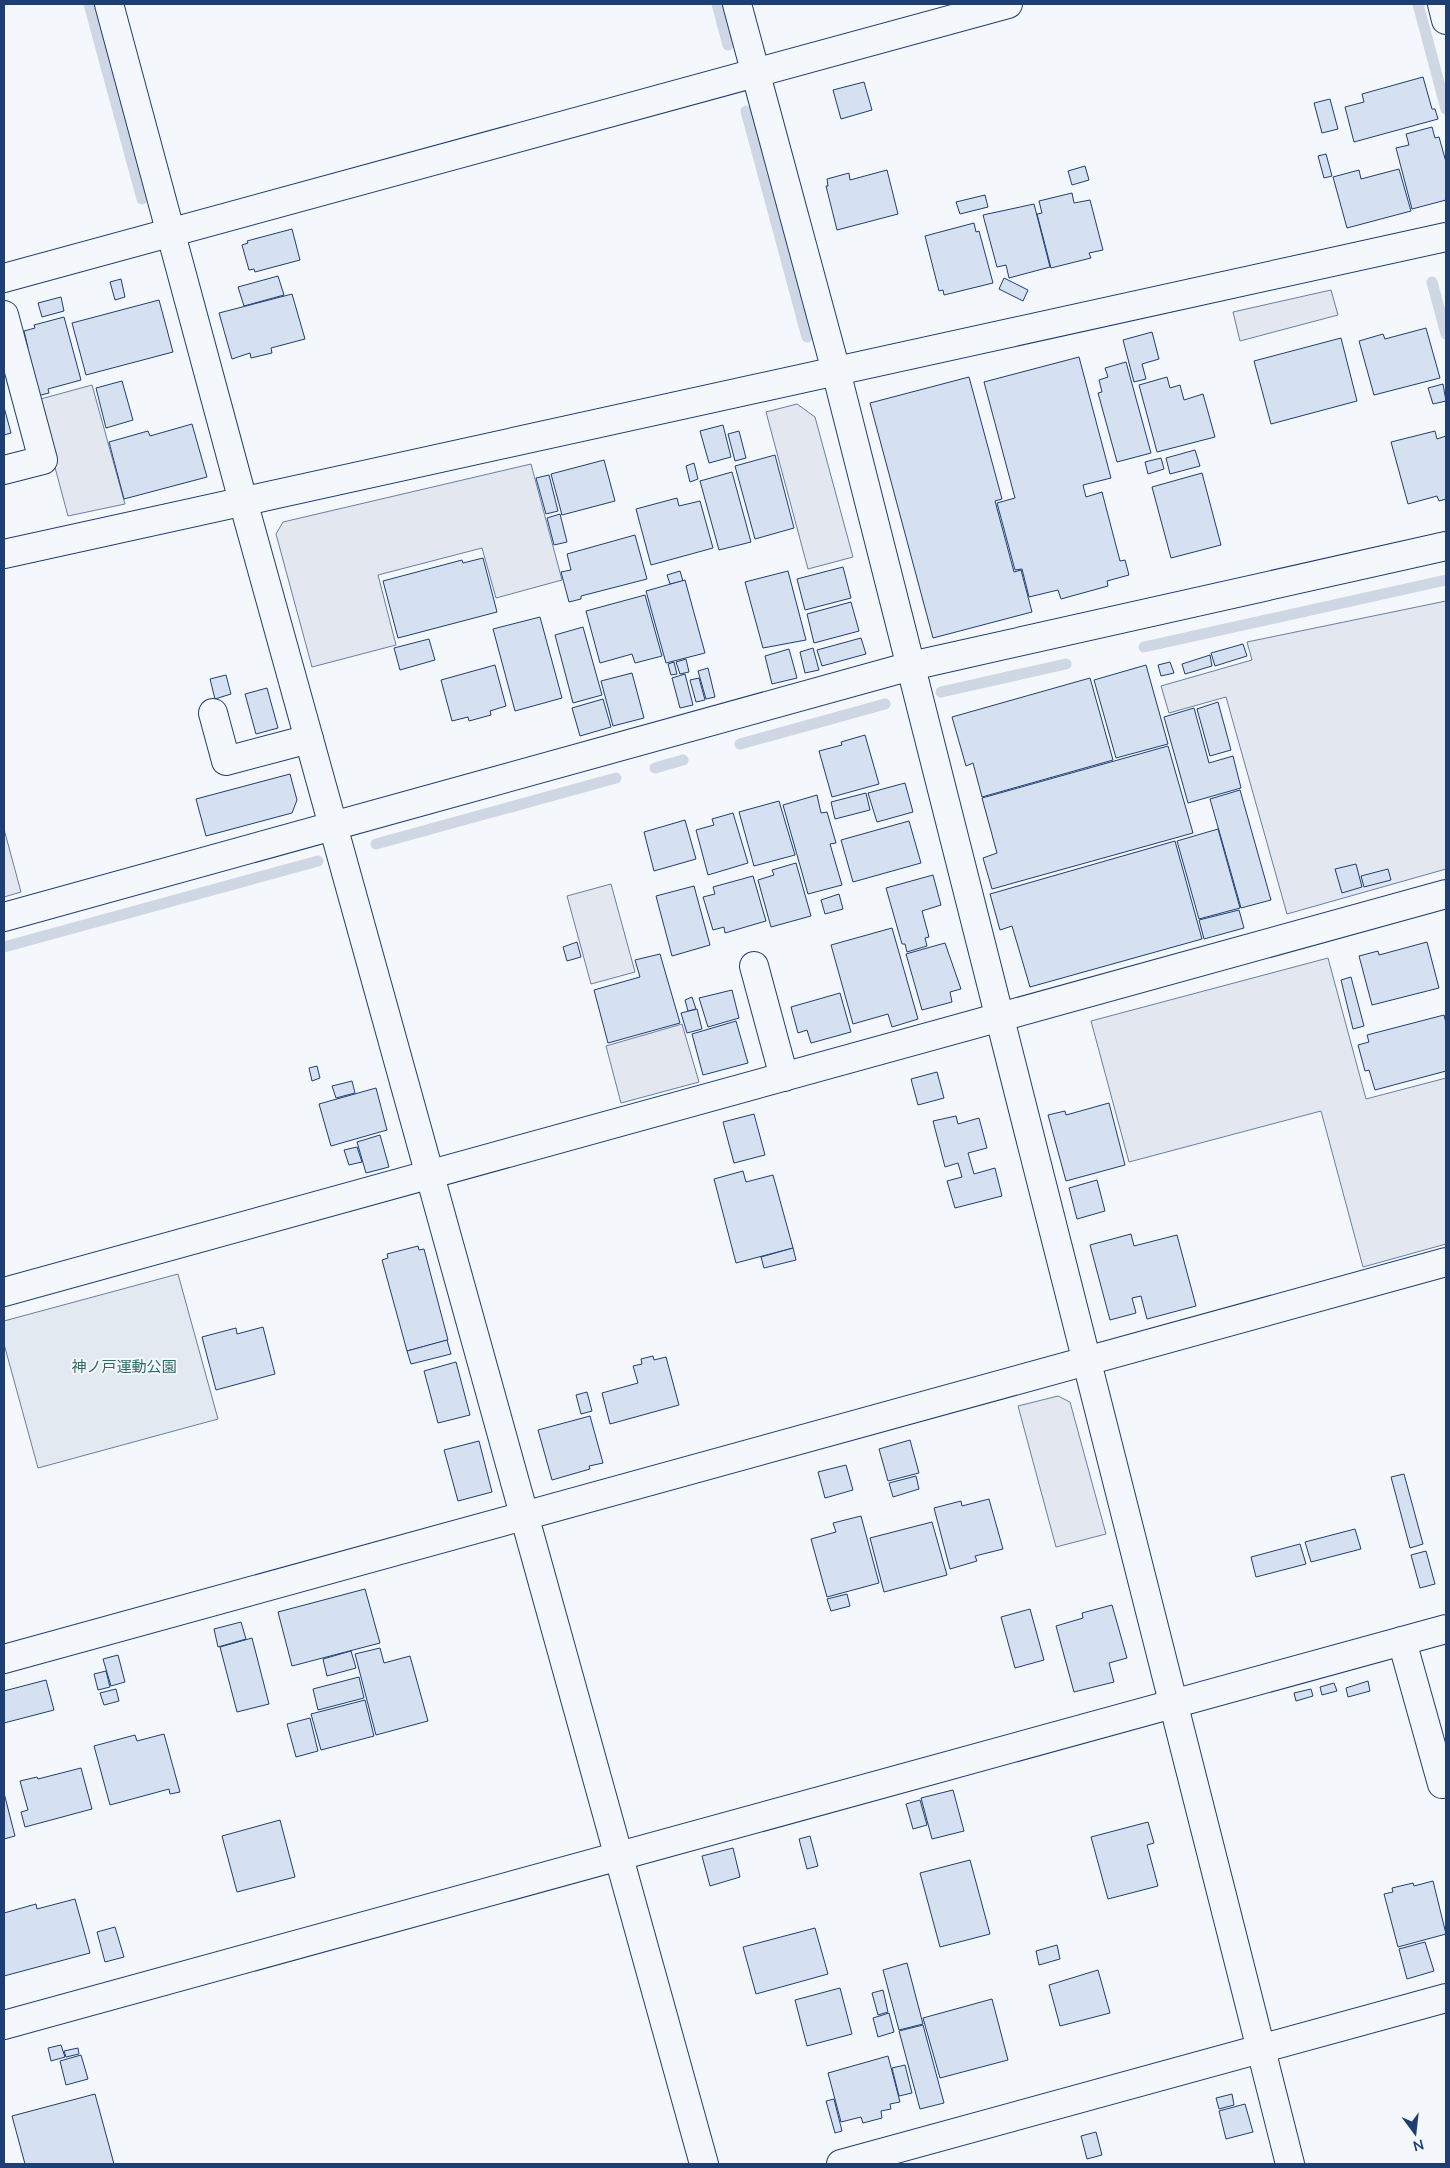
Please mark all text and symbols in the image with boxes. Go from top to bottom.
park label: 神ノ戸運動公園 [71,1357,177,1377]
north arrow [1390,2108,1440,2158]
text: N [1411,2135,1426,2156]

